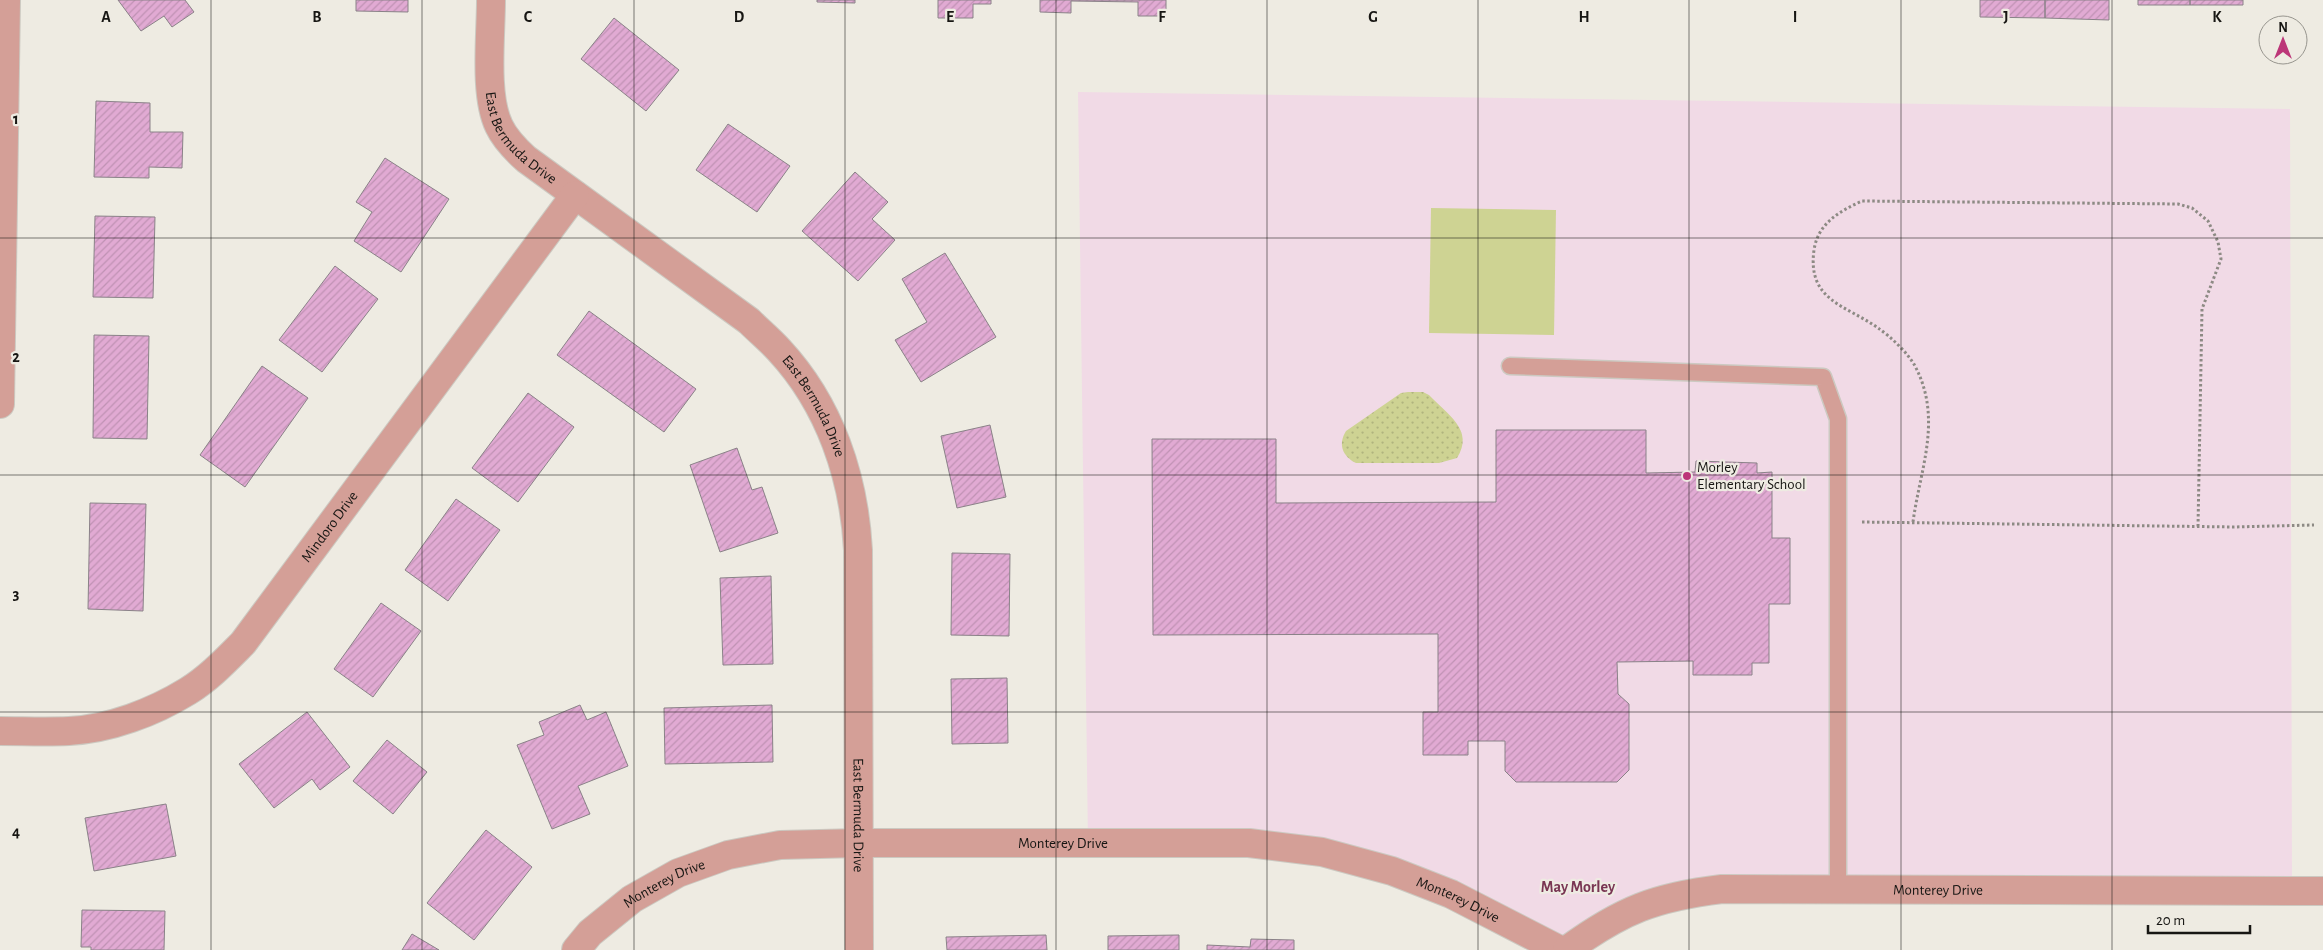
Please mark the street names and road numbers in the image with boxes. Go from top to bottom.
street label: East Bermuda Drive [483,91,559,187]
street label: East Bermuda Drive [779,352,847,459]
street label: Mindoro Drive [299,488,361,565]
street label: East Bermuda Drive [851,758,866,873]
street label: Monterey Drive [1018,836,1108,851]
street label: Monterey Drive [621,857,707,911]
street label: Monterey Drive [1414,874,1502,926]
street label: Monterey Drive [1893,883,1983,898]

